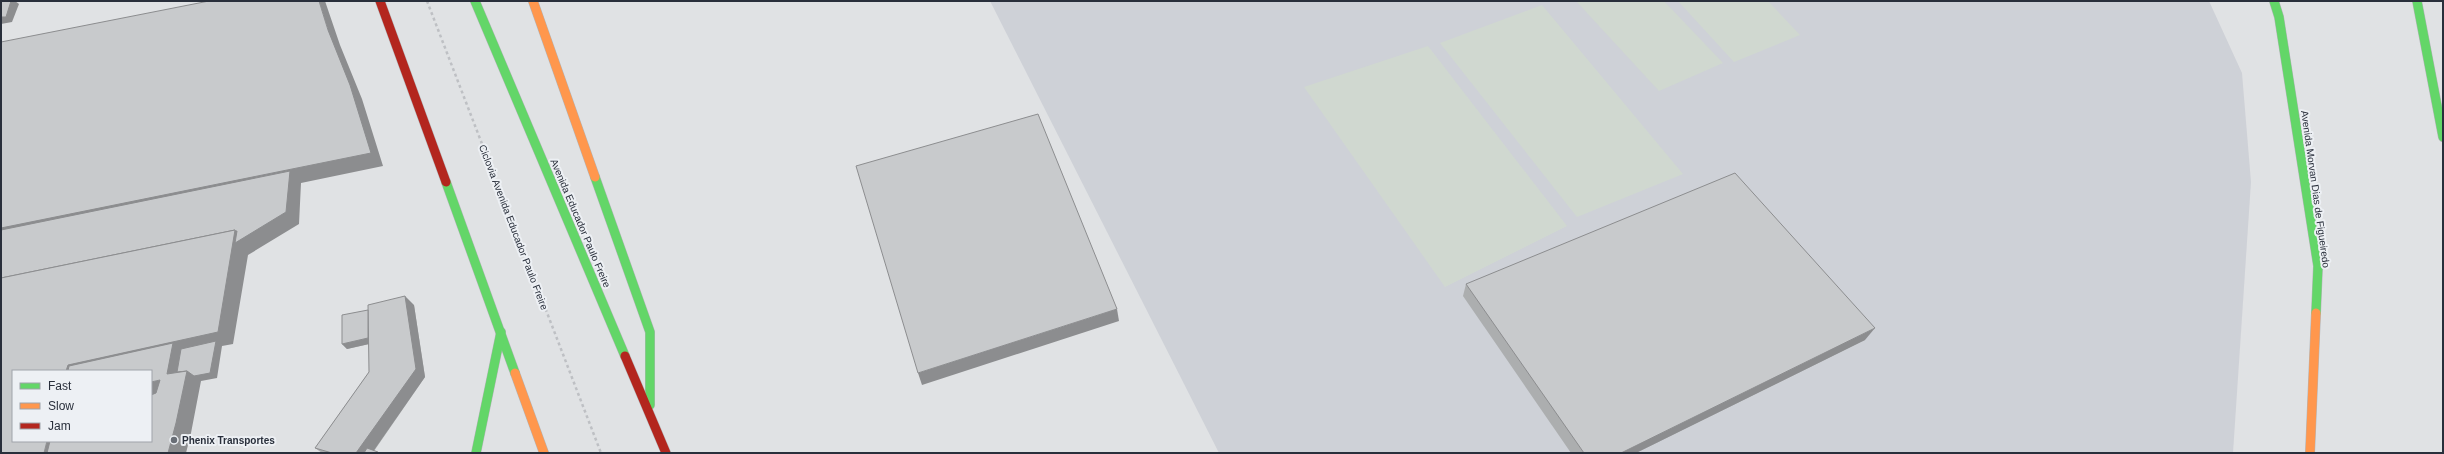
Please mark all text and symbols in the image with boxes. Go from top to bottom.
street label: Avenida Morvan Dias de Figueiredo [2299,110,2332,269]
street label: Ciclovia Avenida Educador Paulo Freire [477,143,550,312]
street label: Avenida Educador Paulo Freire [548,157,613,290]
legend [12,370,152,442]
text: Fast [48,379,72,393]
text: Slow [48,399,74,413]
text: Jam [48,419,71,433]
marker: Phenix Transportes [169,435,179,445]
place label: Phenix Transportes [182,435,275,446]

